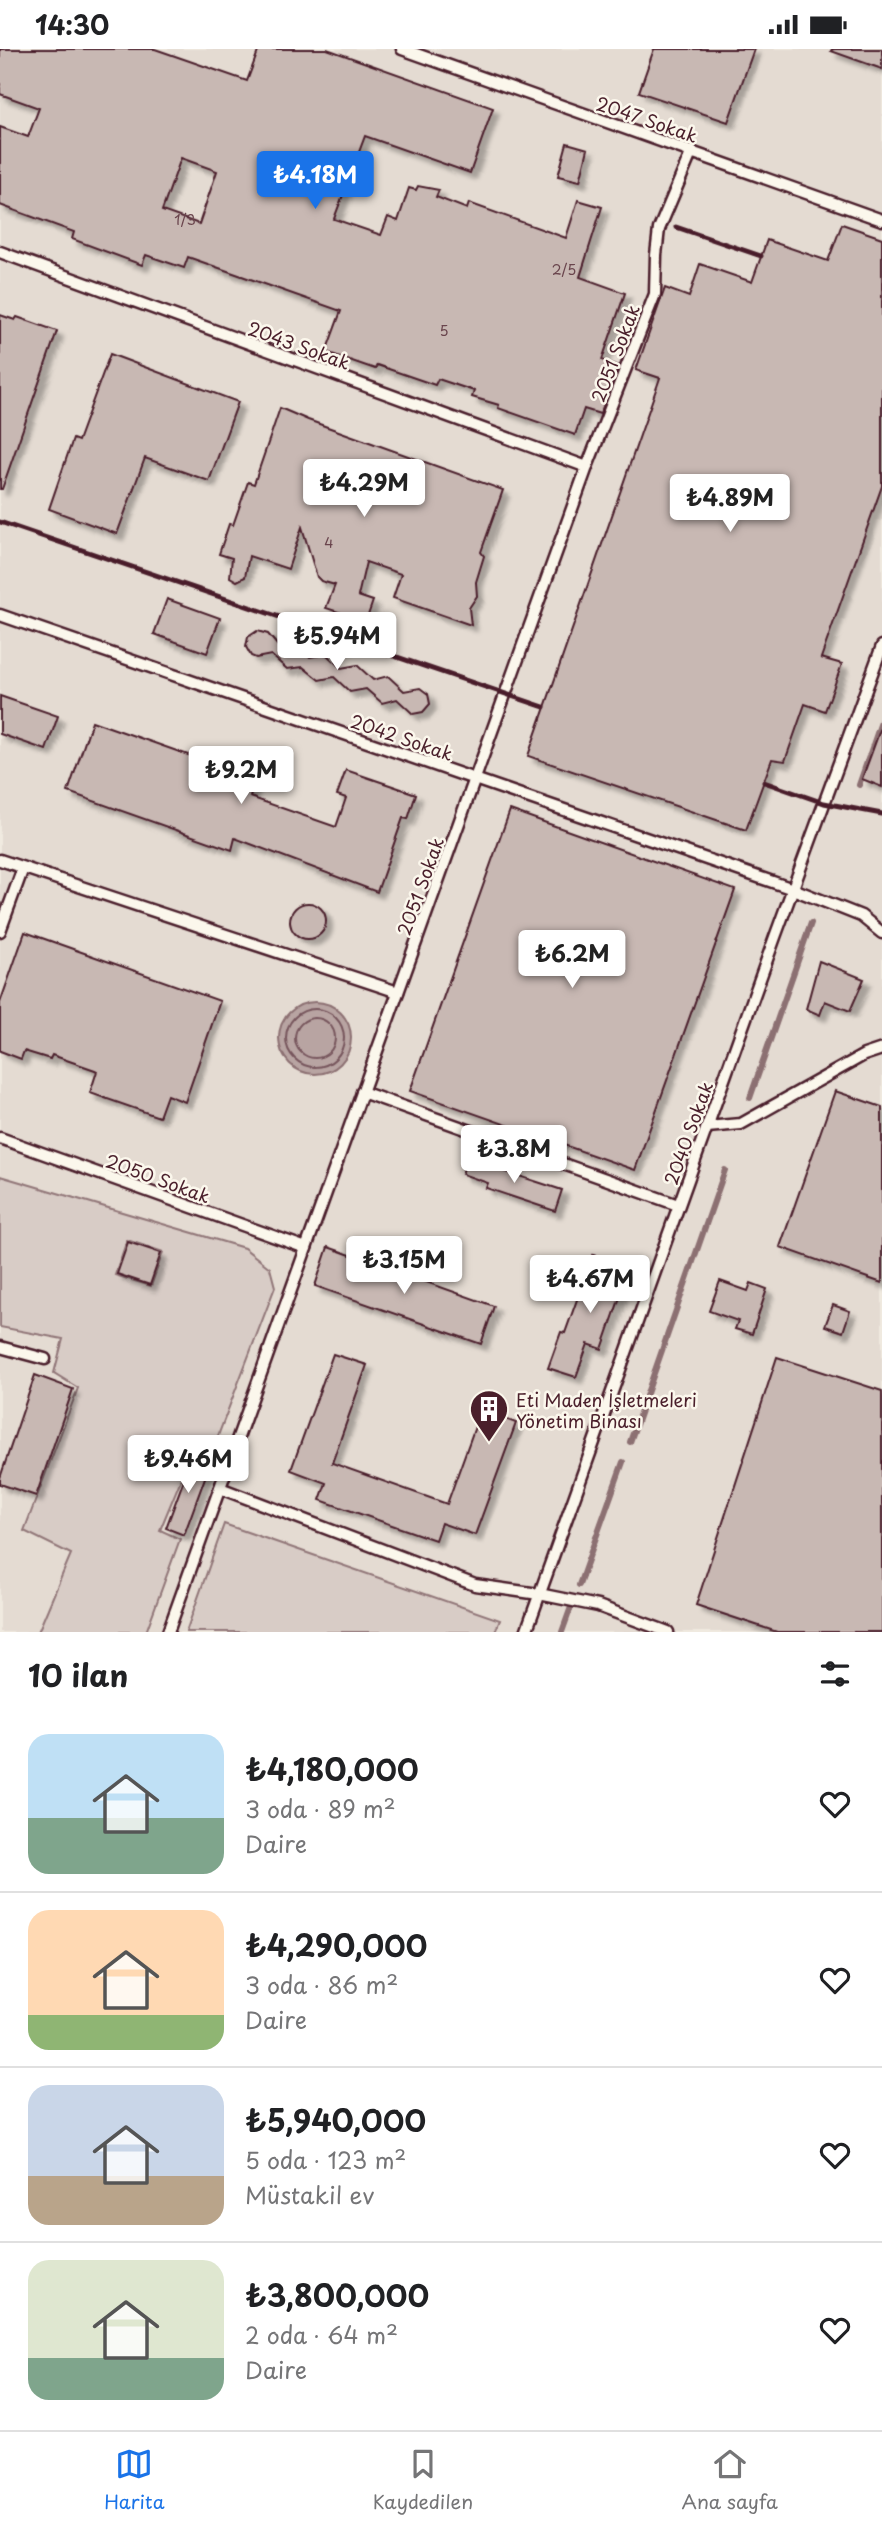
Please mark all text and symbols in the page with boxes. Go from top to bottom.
text: 14:30 [35,5,109,44]
street label: 2047 Sokak [593,89,701,149]
pin: ₺4.18M [258,151,372,211]
text: ₺4.18M [273,156,357,191]
house number: 1/3 [174,209,196,230]
house number: 2/5 [552,259,576,280]
street label: 2051 Sokak [584,300,646,406]
street label: 2043 Sokak [244,314,354,376]
house number: 5 [439,320,449,341]
pin: ₺4.29M [307,459,421,519]
text: ₺4.29M [319,464,409,499]
pin: ₺4.89M [673,475,787,534]
text: ₺4.89M [686,479,774,514]
house number: 4 [324,532,334,553]
pin: ₺5.94M [280,613,394,672]
text: ₺5.94M [293,617,381,652]
street label: 2042 Sokak [347,707,457,767]
pin: ₺9.2M [192,747,290,806]
text: ₺9.2M [205,751,277,786]
street label: 2051 Sokak [390,833,450,939]
pin: ₺6.2M [523,930,621,990]
text: ₺6.2M [534,935,610,970]
street label: 2040 Sokak [657,1078,719,1188]
pin: ₺3.8M [465,1125,563,1185]
text: ₺3.8M [477,1130,551,1165]
street label: 2050 Sokak [102,1147,214,1209]
pin: ₺3.15M [347,1237,461,1296]
text: ₺3.15M [362,1241,446,1276]
pin: ₺4.67M [533,1255,647,1315]
text: ₺4.67M [546,1260,634,1295]
place label: Eti Maden İşletmeleri Yönetim Binası [516,1386,697,1434]
building icon: Eti Maden İşletmeleri Yönetim Binası [468,1388,510,1443]
pin: ₺9.46M [131,1435,245,1495]
text: ₺9.46M [144,1440,232,1475]
text: 10 ilan [28,1652,128,1697]
icon: filters [816,1655,854,1693]
text: ₺4,180,000 [245,1746,419,1791]
icon: home [84,1762,168,1846]
icon: heart [816,1785,854,1823]
text: 3 oda · 89 m² [245,1791,396,1826]
text: Daire [245,1826,307,1861]
text: ₺4,290,000 [245,1922,427,1967]
icon: home [84,1938,168,2022]
icon: heart [816,1961,854,1999]
text: 3 oda · 86 m² [245,1967,398,2002]
text: Daire [245,2002,307,2037]
text: ₺5,940,000 [245,2097,426,2142]
icon: home [84,2113,168,2197]
icon: heart [816,2136,854,2174]
text: 5 oda · 123 m² [245,2142,406,2177]
text: Müstakil ev [245,2177,374,2212]
text: ₺3,800,000 [245,2272,429,2317]
icon: home [84,2288,168,2372]
icon: heart [816,2311,854,2349]
text: 2 oda · 64 m² [245,2317,398,2352]
text: Daire [245,2352,307,2387]
tab: Harita [104,2445,164,2515]
tab: Kaydedilen [373,2445,473,2515]
tab: Ana sayfa [681,2445,778,2515]

